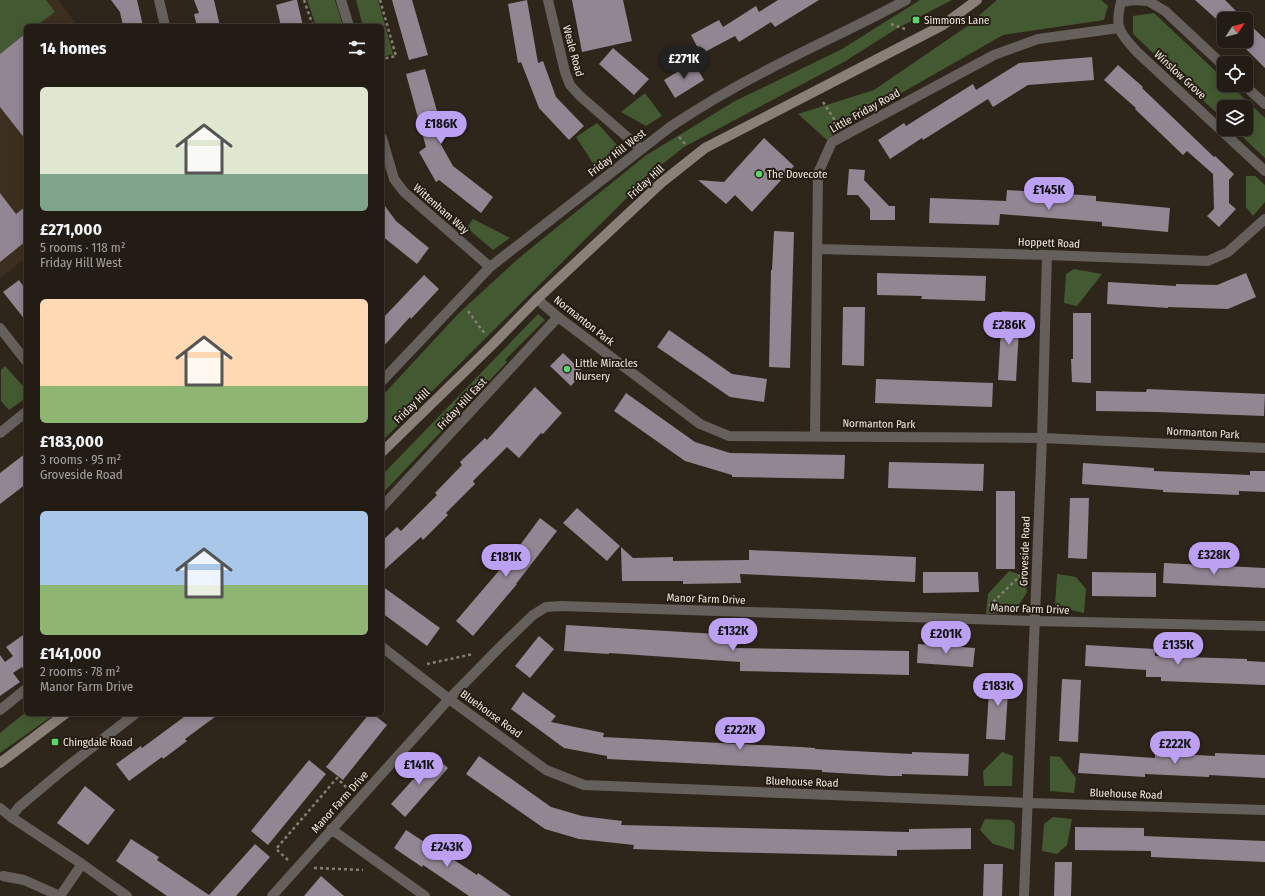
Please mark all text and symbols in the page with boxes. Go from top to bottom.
north arrow [1217,12,1253,48]
map controls [1217,12,1253,136]
place label: Simmons Lane [924,14,989,27]
marker: Simmons Lane [911,15,921,25]
street label: Weale Road [560,24,586,78]
icon: filters [346,37,368,59]
text: 14 homes [40,38,107,59]
pin: £271K [656,46,712,80]
street label: Winslow Grove [1152,48,1208,102]
text: £271K [669,51,699,66]
button: locate [1217,56,1253,92]
street label: Little Friday Road [828,86,902,136]
button: layers [1217,100,1253,136]
pin: £186K [413,111,469,145]
icon: home [168,113,240,185]
text: £186K [425,116,457,131]
street label: Friday Hill West [586,126,649,179]
street label: Friday Hill [625,162,667,202]
place label: The Dovecote [767,168,827,181]
marker: The Dovecote [754,169,764,179]
pin: £145K [1021,177,1077,211]
street label: Wittenham Way [410,181,472,237]
text: £145K [1033,182,1065,197]
text: £271,000 [40,219,102,240]
street label: Hoppett Road [1018,235,1080,251]
text: 5 rooms · 118 m² [40,240,125,255]
text: Friday Hill West [40,255,122,270]
street label: Normanton Park [551,293,617,349]
pin: £286K [981,312,1037,346]
text: £286K [992,317,1026,332]
icon: home [168,325,240,397]
place label: Little Miracles Nursery [575,357,638,383]
marker: Little Miracles Nursery [562,364,572,374]
street label: Friday Hill East [435,375,490,433]
street label: Friday Hill [391,386,433,426]
street label: Normanton Park [842,417,917,431]
street label: Normanton Park [1166,425,1241,441]
text: £183,000 [40,431,103,452]
text: 3 rooms · 95 m² [40,452,121,467]
text: Groveside Road [40,467,123,482]
street label: Groveside Road [1017,516,1033,586]
icon: home [168,537,240,609]
pin: £328K [1186,542,1242,576]
pin: £181K [478,544,534,578]
text: £328K [1198,547,1230,562]
text: £181K [490,549,522,564]
street label: Manor Farm Drive [666,591,746,607]
street label: Manor Farm Drive [990,601,1070,617]
pin: £132K [705,618,761,652]
pin: £201K [918,621,974,655]
text: £132K [717,623,749,638]
text: £201K [930,626,962,641]
pin: £135K [1150,632,1206,666]
text: £135K [1162,637,1194,652]
text: £141,000 [40,643,101,664]
text: 2 rooms · 78 m² [40,664,120,679]
pin: £183K [970,673,1026,707]
text: £183K [982,678,1014,693]
text: Manor Farm Drive [40,679,133,694]
street label: Bluehouse Road [458,687,524,741]
pin: £222K [712,717,768,751]
text: £222K [724,722,756,737]
pin: £222K [1147,731,1203,765]
place label: Chingdale Road [63,736,133,749]
text: £222K [1159,736,1191,751]
marker: Chingdale Road [50,737,60,747]
pin: £141K [391,752,447,786]
text: £141K [404,757,434,772]
street label: Manor Farm Drive [309,768,371,836]
street label: Bluehouse Road [765,774,839,790]
street label: Bluehouse Road [1089,786,1163,802]
pin: £243K [419,834,475,868]
text: £243K [431,839,463,854]

